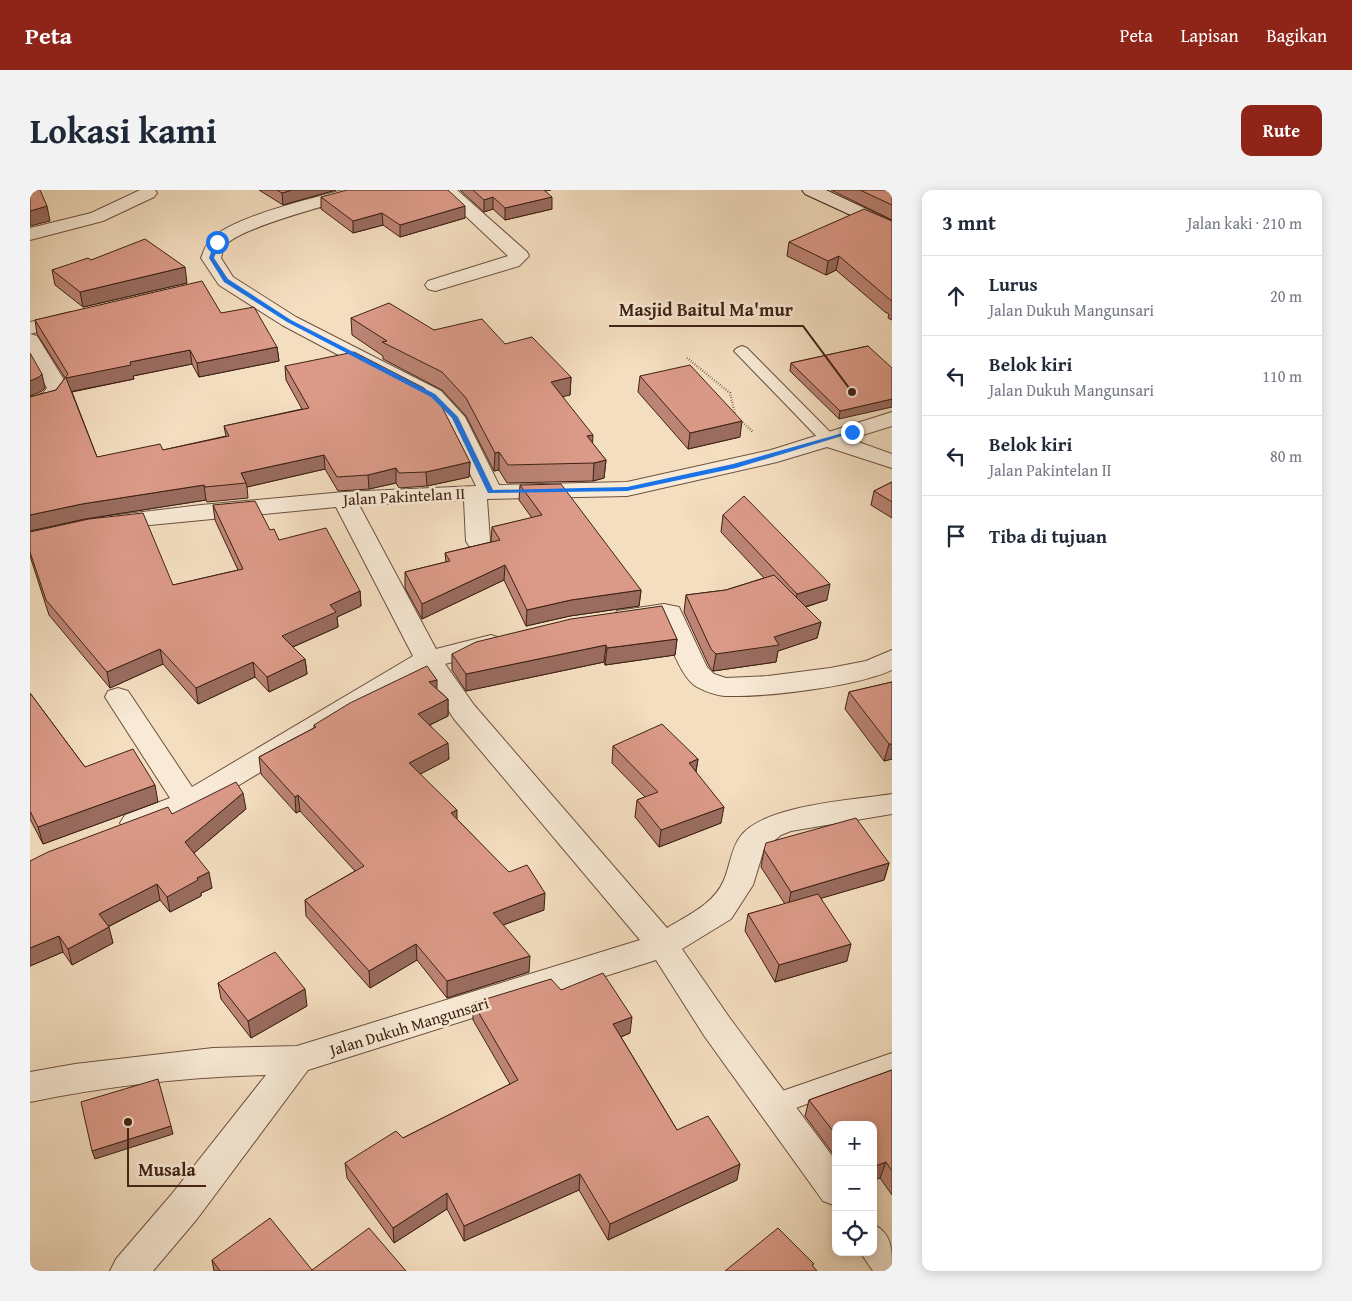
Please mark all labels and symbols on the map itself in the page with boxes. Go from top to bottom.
route start [206,231,229,254]
callout: Masjid Baitul Ma'mur [609,293,803,326]
text: Masjid Baitul Ma'mur [619,296,794,323]
route end [841,421,864,444]
street label: Jalan Pakintelan II [340,481,466,511]
street label: Jalan Dukuh Mangunsari [325,990,492,1062]
callout: Musala [128,1153,206,1186]
text: Musala [138,1156,197,1183]

